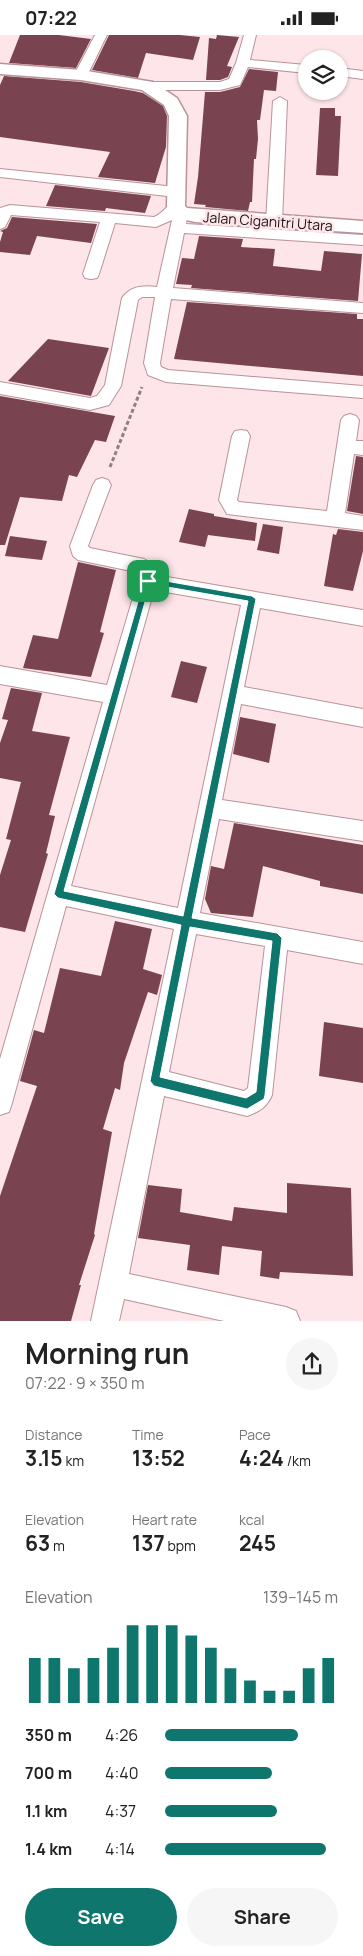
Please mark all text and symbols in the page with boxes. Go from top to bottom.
text: 07:22 [25,5,77,31]
map controls [298,50,348,100]
button: layers [298,50,348,100]
street label: Jalan Ciganitri Utara [203,207,333,235]
pin [127,560,169,602]
icon: arrive [134,567,162,595]
text: Morning run [25,1334,189,1372]
button: share [286,1338,338,1390]
text: 07:22 · 9 × 350 m [25,1372,145,1394]
text: Distance [25,1425,82,1444]
text: Time [132,1425,164,1444]
text: Pace [239,1425,271,1444]
text: 3.15 [25,1444,63,1472]
text: 13:52 [132,1444,185,1472]
text: 4:24 [239,1444,284,1472]
text: km [63,1451,84,1470]
text: /km [284,1451,311,1470]
text: Elevation [25,1510,84,1529]
text: Heart rate [132,1510,197,1529]
text: kcal [239,1510,265,1529]
text: 63 [25,1529,50,1557]
text: 137 [132,1529,165,1557]
text: 245 [239,1529,276,1557]
text: m [50,1536,65,1555]
text: bpm [165,1536,196,1555]
text: Elevation [25,1586,93,1608]
text: 139–145 m [263,1586,338,1608]
text: 350 m [25,1724,72,1746]
text: 4:26 [105,1724,138,1746]
text: 700 m [25,1762,72,1784]
text: 4:40 [105,1762,138,1784]
text: 1.1 km [25,1800,68,1822]
text: 4:37 [105,1800,136,1822]
text: 1.4 km [25,1838,72,1860]
text: 4:14 [105,1838,135,1860]
button: Save [25,1888,177,1946]
button: Share [187,1888,338,1946]

